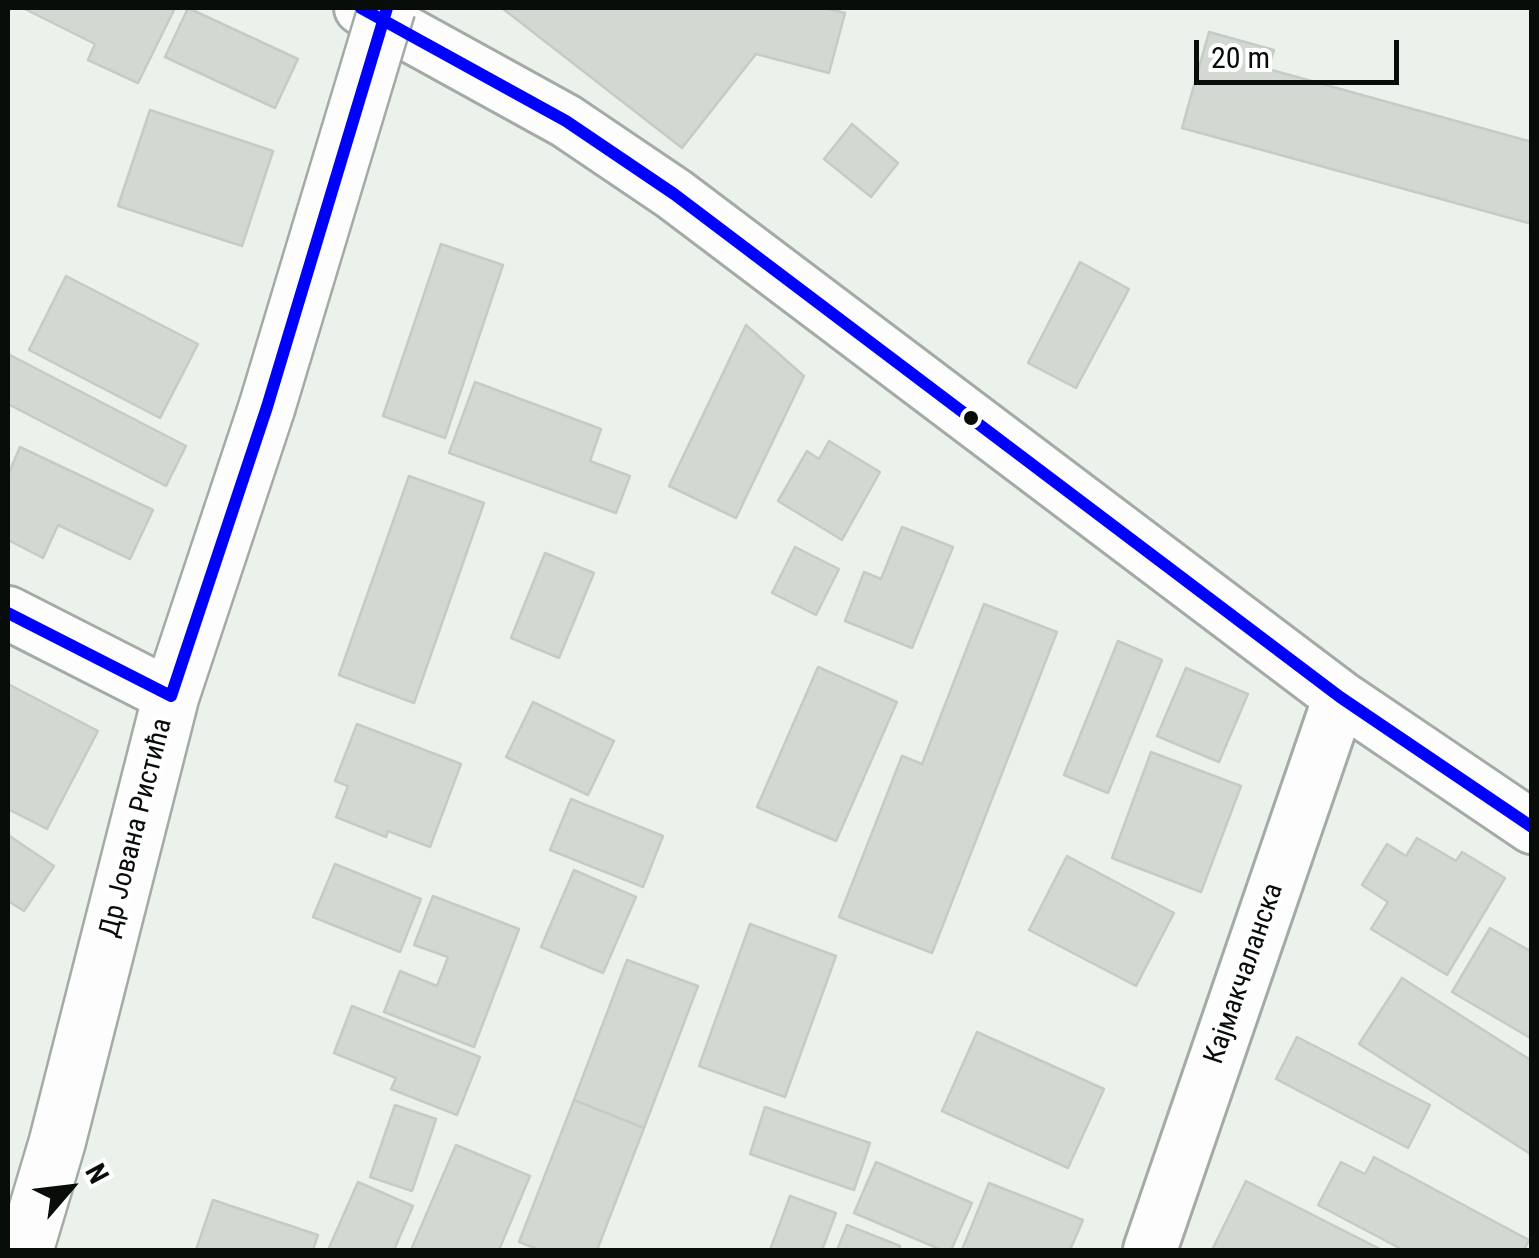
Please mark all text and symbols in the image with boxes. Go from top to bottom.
scale bar [1199,20,1404,82]
text: 20 m [1211,40,1270,75]
unlabelled marker [961,408,981,428]
street label: Др Јована Ристића [94,715,180,941]
street label: Кајмакчаланска [1198,879,1292,1069]
north arrow [20,1138,120,1238]
text: N [78,1158,116,1189]

